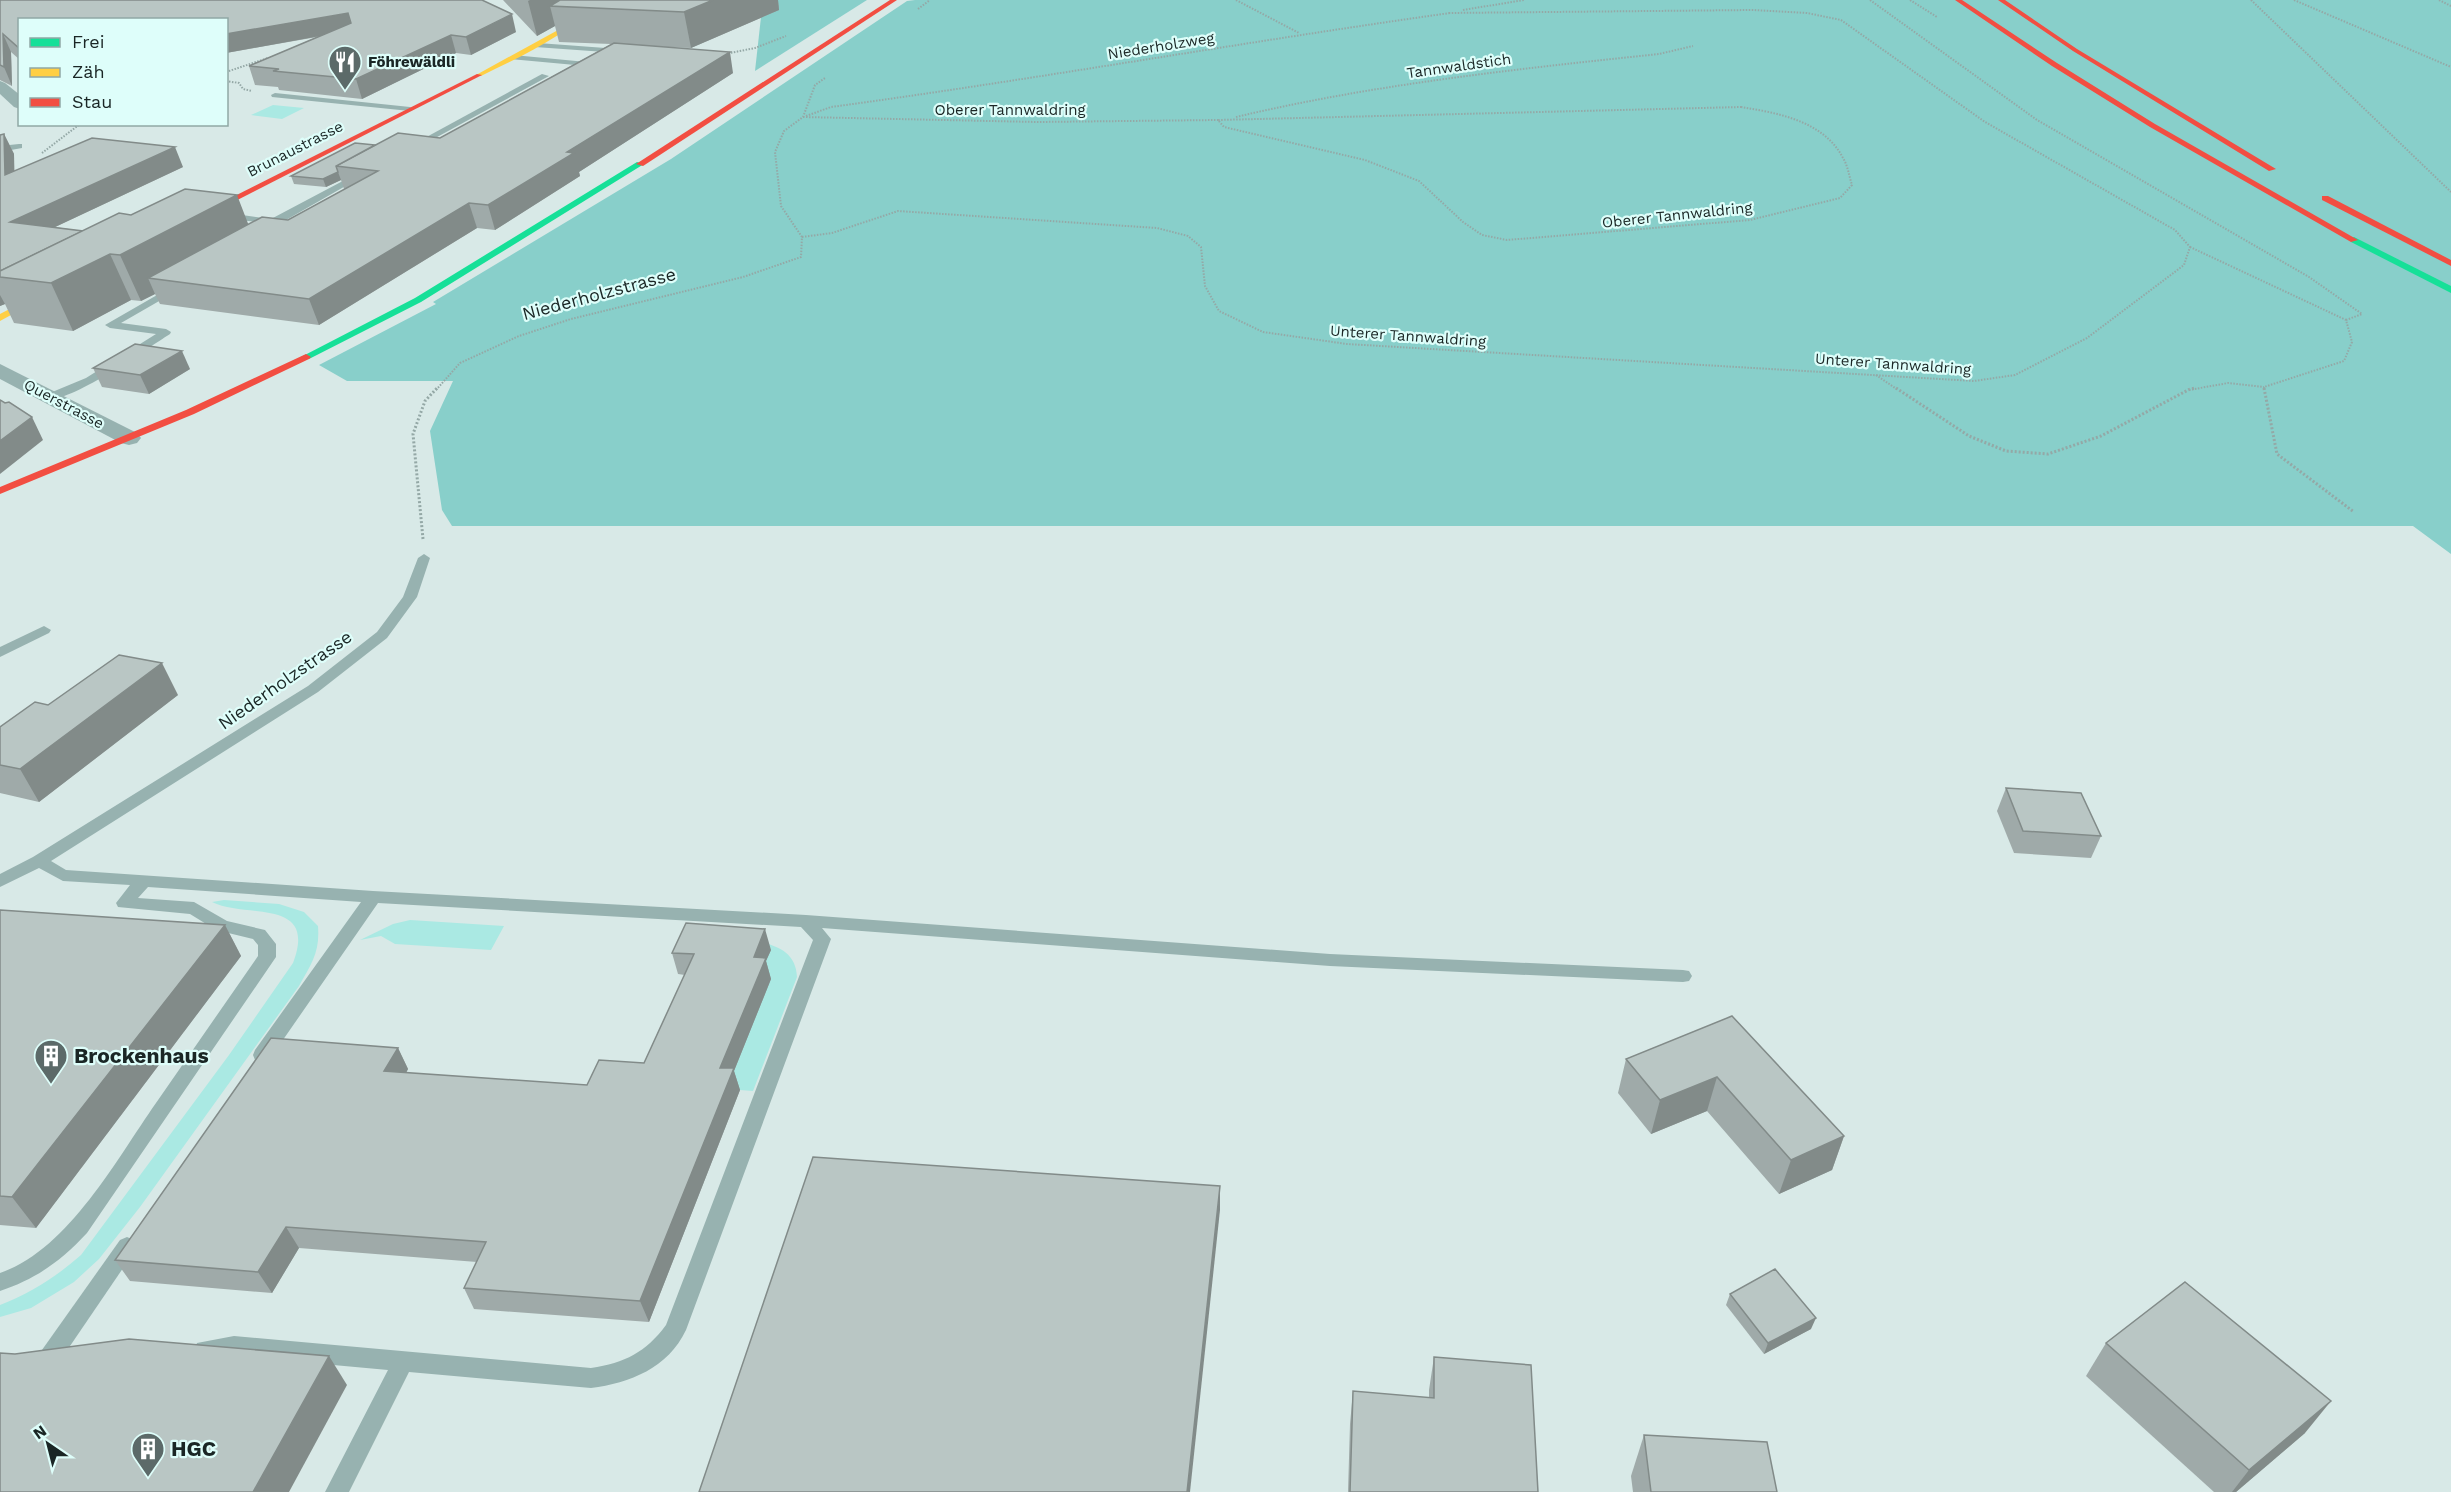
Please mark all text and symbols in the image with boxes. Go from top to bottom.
legend [18,18,228,126]
street label: Niederholzweg [1106,29,1216,63]
text: Frei [72,31,104,52]
restaurant icon: Föhrewäldli [327,44,363,91]
street label: Tannwaldstich [1406,50,1512,82]
place label: Föhrewäldli [368,53,455,71]
text: Zäh [72,61,105,82]
text: Stau [72,91,112,112]
street label: Oberer Tannwaldring [935,101,1085,119]
street label: Brunaustrasse [244,117,346,181]
street label: Oberer Tannwaldring [1601,198,1753,232]
street label: Niederholzstrasse [520,263,678,324]
street label: Unterer Tannwaldring [1329,322,1487,350]
street label: Unterer Tannwaldring [1814,350,1972,378]
street label: Querstrasse [21,375,107,433]
street label: Niederholzstrasse [214,626,356,734]
building icon: Brockenhaus [33,1038,69,1085]
place label: Brockenhaus [74,1043,209,1068]
north arrow [18,1414,78,1474]
text: N [29,1421,50,1443]
building icon: HGC [130,1431,166,1478]
place label: HGC [171,1436,216,1461]

